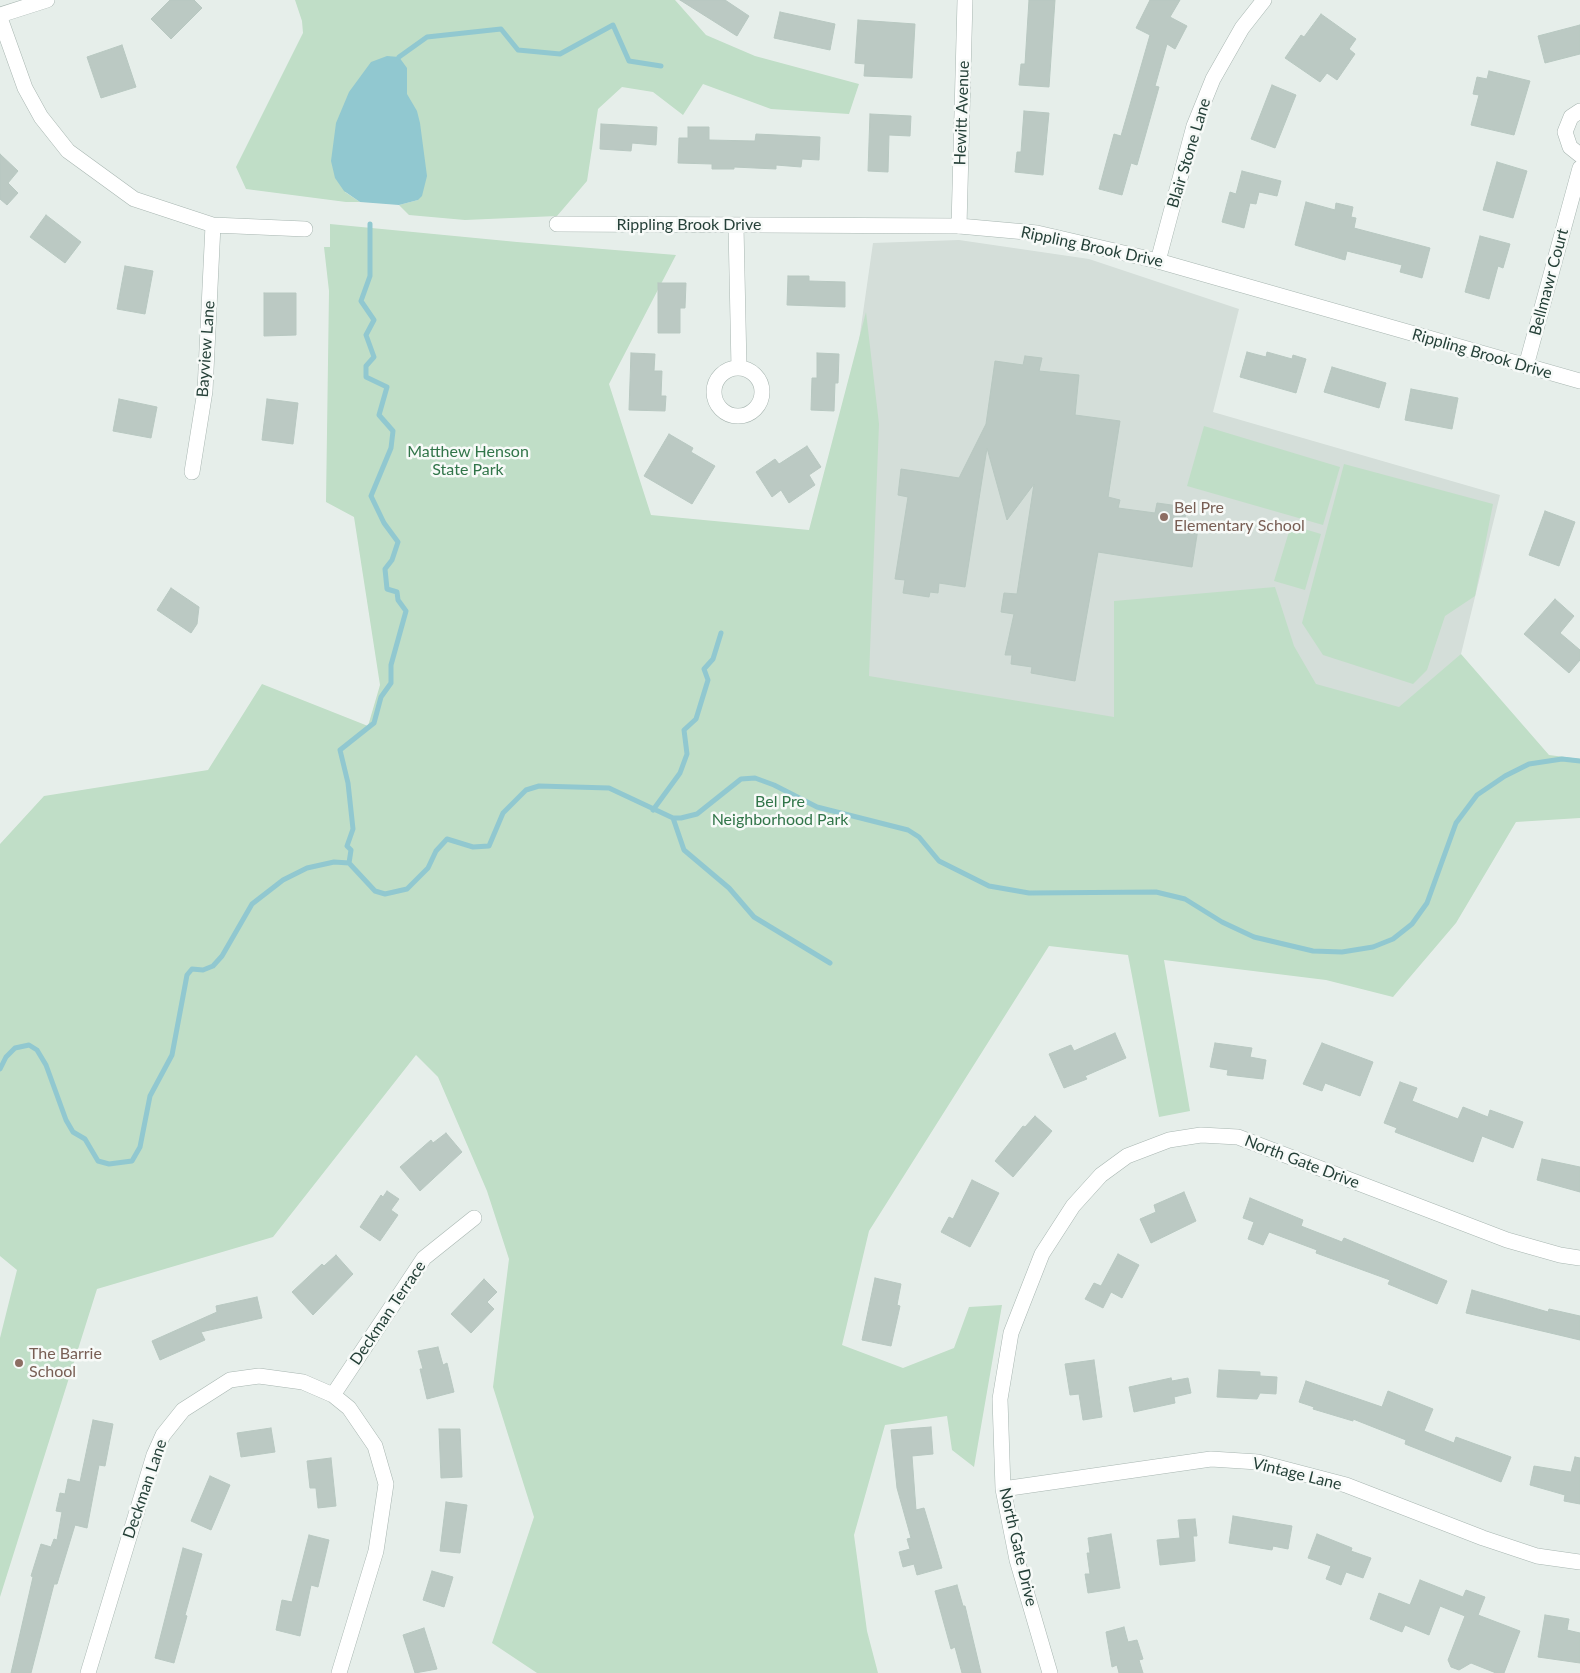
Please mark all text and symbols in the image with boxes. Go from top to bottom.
street label: Hewitt Avenue [951,60,973,166]
street label: Blair Stone Lane [1163,96,1215,210]
street label: Rippling Brook Drive [617,215,761,235]
street label: Rippling Brook Drive [1019,223,1165,271]
street label: Bellmawr Court [1526,226,1572,338]
street label: Bayview Lane [193,300,219,398]
street label: Rippling Brook Drive [1410,325,1554,383]
park label: Matthew Henson State Park [407,442,529,480]
place label: Bel Pre Elementary School [1174,498,1305,536]
marker: Bel Pre Elementary School [1158,511,1170,523]
park label: Bel Pre Neighborhood Park [712,792,848,830]
street label: North Gate Drive [1242,1131,1362,1193]
street label: Deckman Terrace [346,1257,430,1369]
place label: The Barrie School [29,1344,102,1382]
marker: The Barrie School [13,1357,25,1369]
street label: Deckman Lane [119,1437,171,1541]
street label: Vintage Lane [1250,1454,1344,1494]
street label: North Gate Drive [995,1486,1041,1608]

